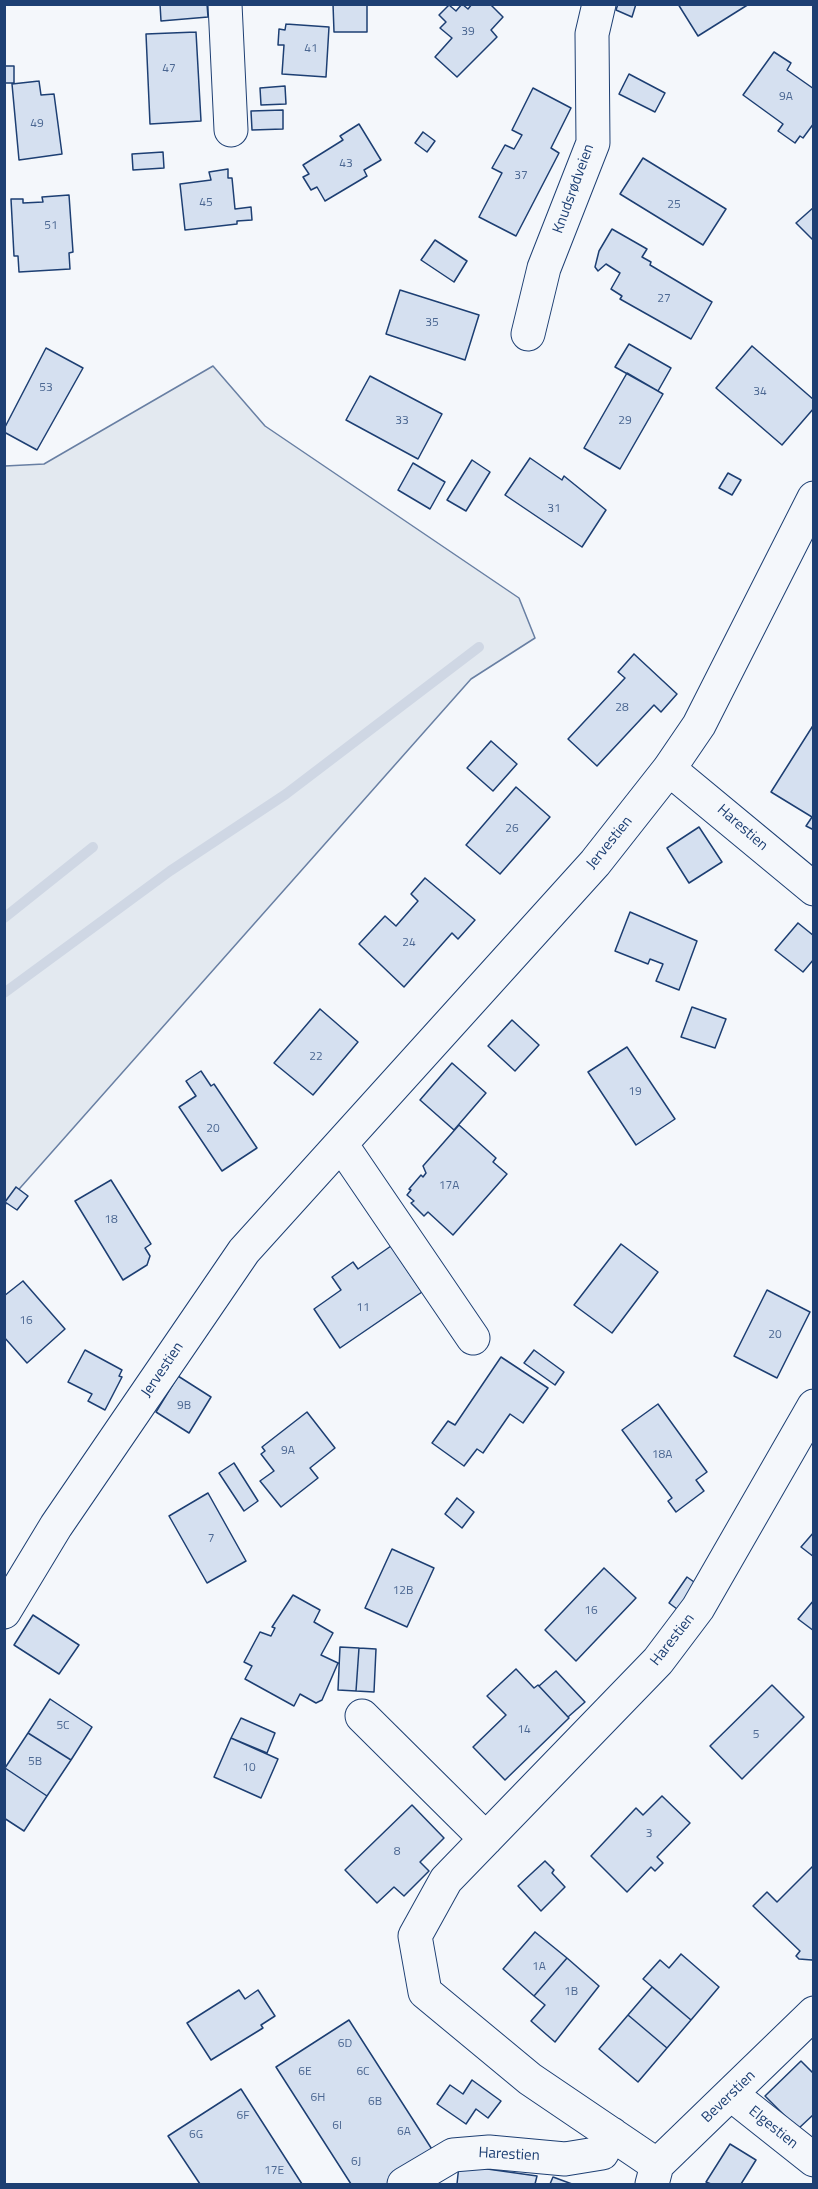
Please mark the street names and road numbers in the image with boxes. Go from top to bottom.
street label: Knudsrødveien [549,142,599,236]
street label: Harestien [713,801,771,855]
street label: Jervestien [583,813,637,873]
street label: Jervestien [138,1339,188,1401]
street label: Harestien [647,1610,699,1670]
street label: Beverstien [698,2067,760,2127]
street label: Elgestien [745,2103,801,2153]
street label: Harestien [478,2144,540,2166]

